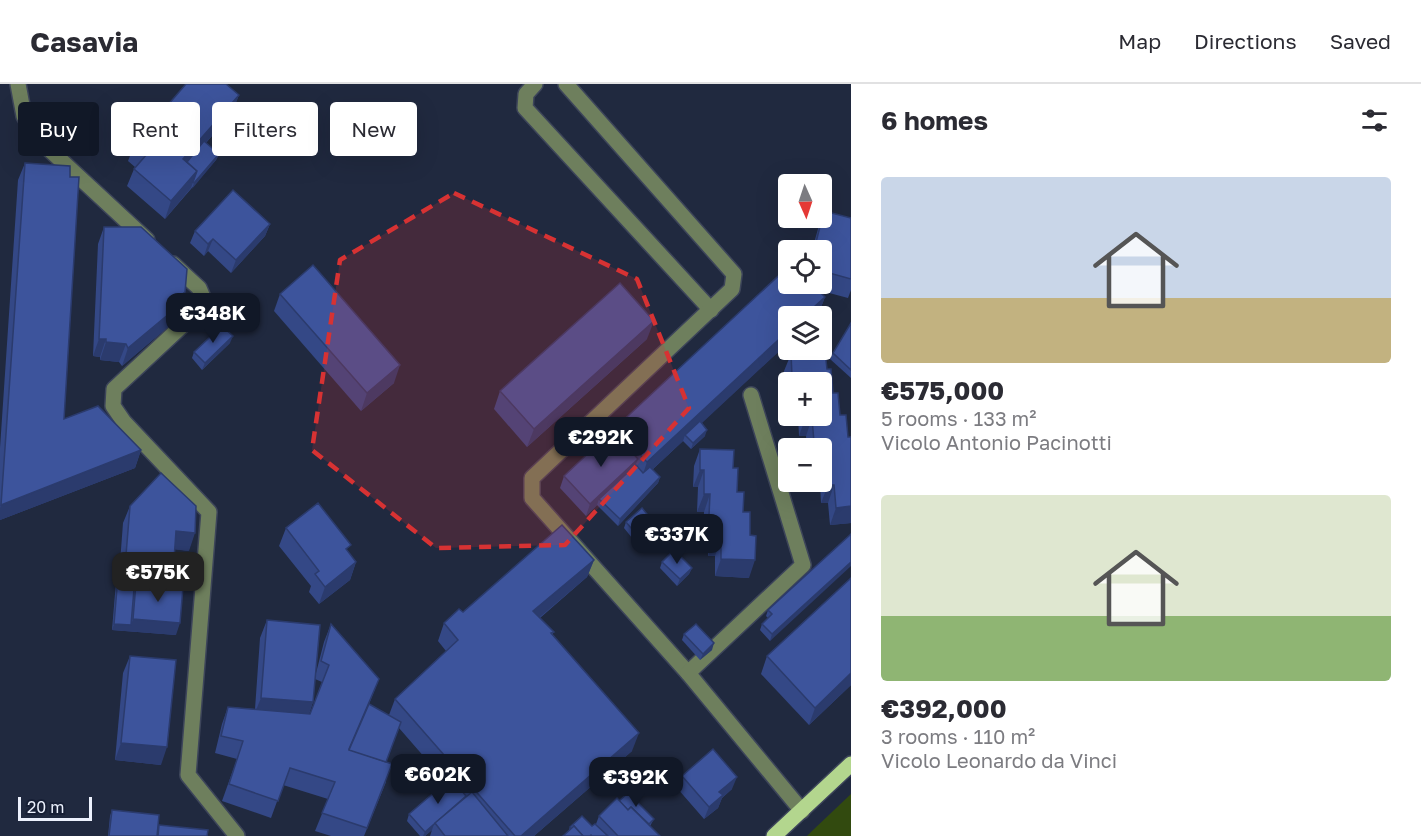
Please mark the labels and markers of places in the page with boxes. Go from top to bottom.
pin: €348K [171,293,255,344]
pin: €292K [559,417,643,468]
pin: €337K [635,514,719,565]
pin: €575K [116,552,200,603]
pin: €602K [396,754,480,805]
pin: €392K [594,757,678,808]

